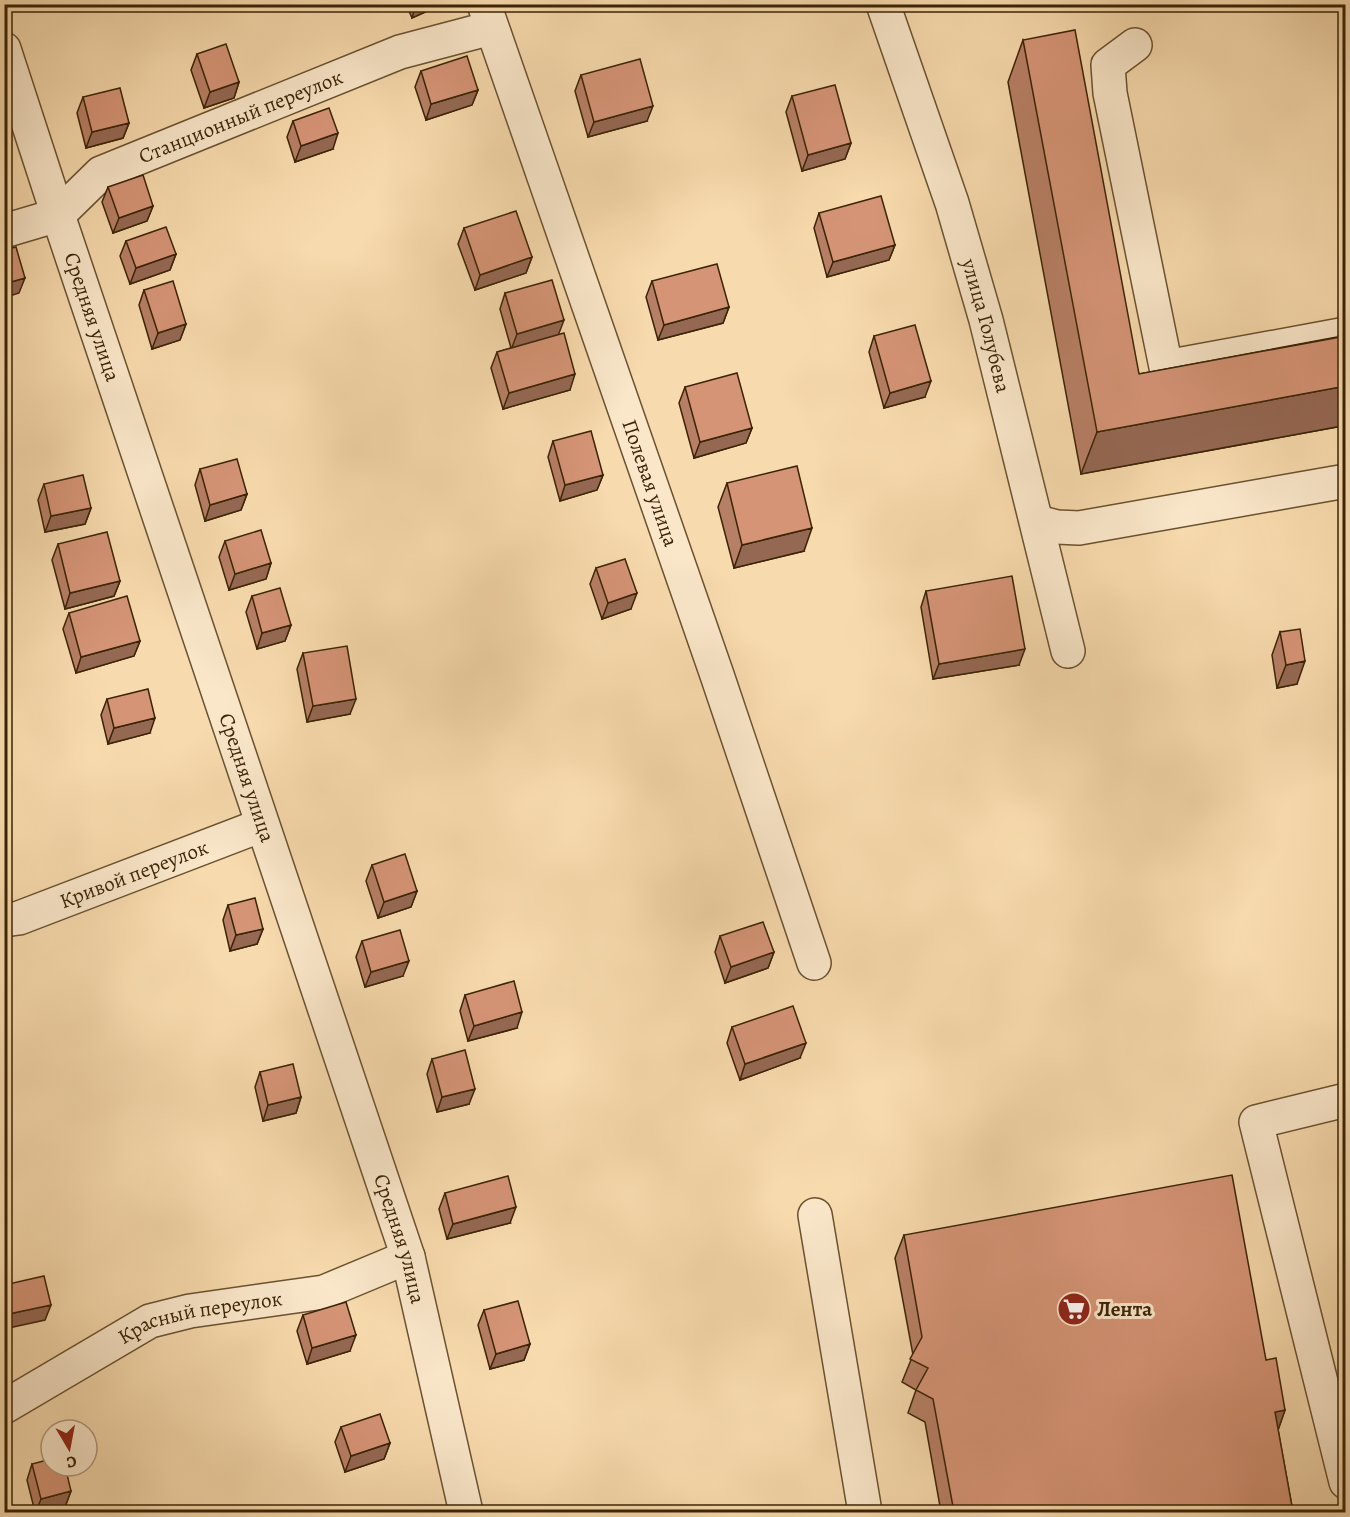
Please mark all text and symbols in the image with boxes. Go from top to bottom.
street label: Станционный переулок [134,63,347,170]
street label: Средняя улица [58,249,127,385]
street label: улица Голубева [955,254,1018,396]
street label: Полевая улица [615,416,685,551]
street label: Средняя улица [212,709,282,846]
street label: Кривой переулок [55,833,212,915]
street label: Средняя улица [367,1170,432,1307]
street label: Красный переулок [113,1284,284,1351]
supermarket icon: Лента [1056,1291,1092,1327]
place label: Лента [1097,1295,1152,1323]
north arrow [39,1418,99,1478]
text: С [65,1450,78,1474]

